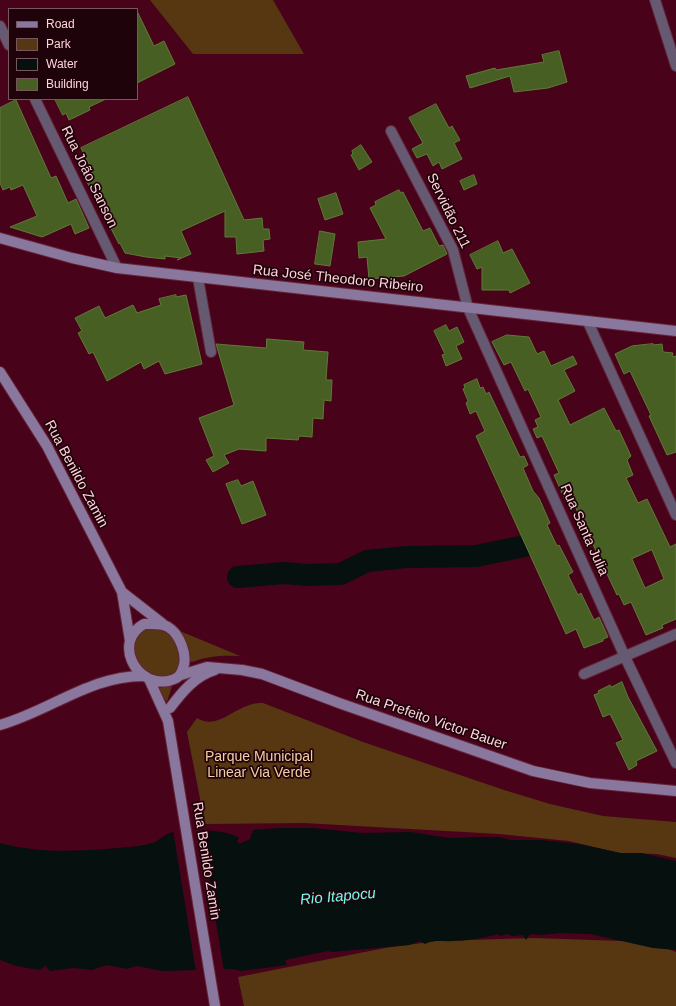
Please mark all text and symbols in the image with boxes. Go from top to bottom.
legend [8,8,138,100]
text: Road [46,17,75,31]
text: Park [46,37,71,51]
text: Water [46,57,78,71]
text: Building [46,77,89,91]
street label: Rua João Sanson [57,123,121,231]
street label: Servidão 211 [423,171,473,251]
street label: Rua José Theodoro Ribeiro [252,262,424,296]
street label: Rua Benildo Zamin [41,417,111,531]
street label: Rua Santa Julia [556,481,612,579]
street label: Rua Prefeito Victor Bauer [353,686,509,754]
park label: Parque Municipal Linear Via Verde [205,749,313,782]
street label: Rua Benildo Zamin [188,801,224,921]
water label: Rio Itapocu [299,885,377,909]

